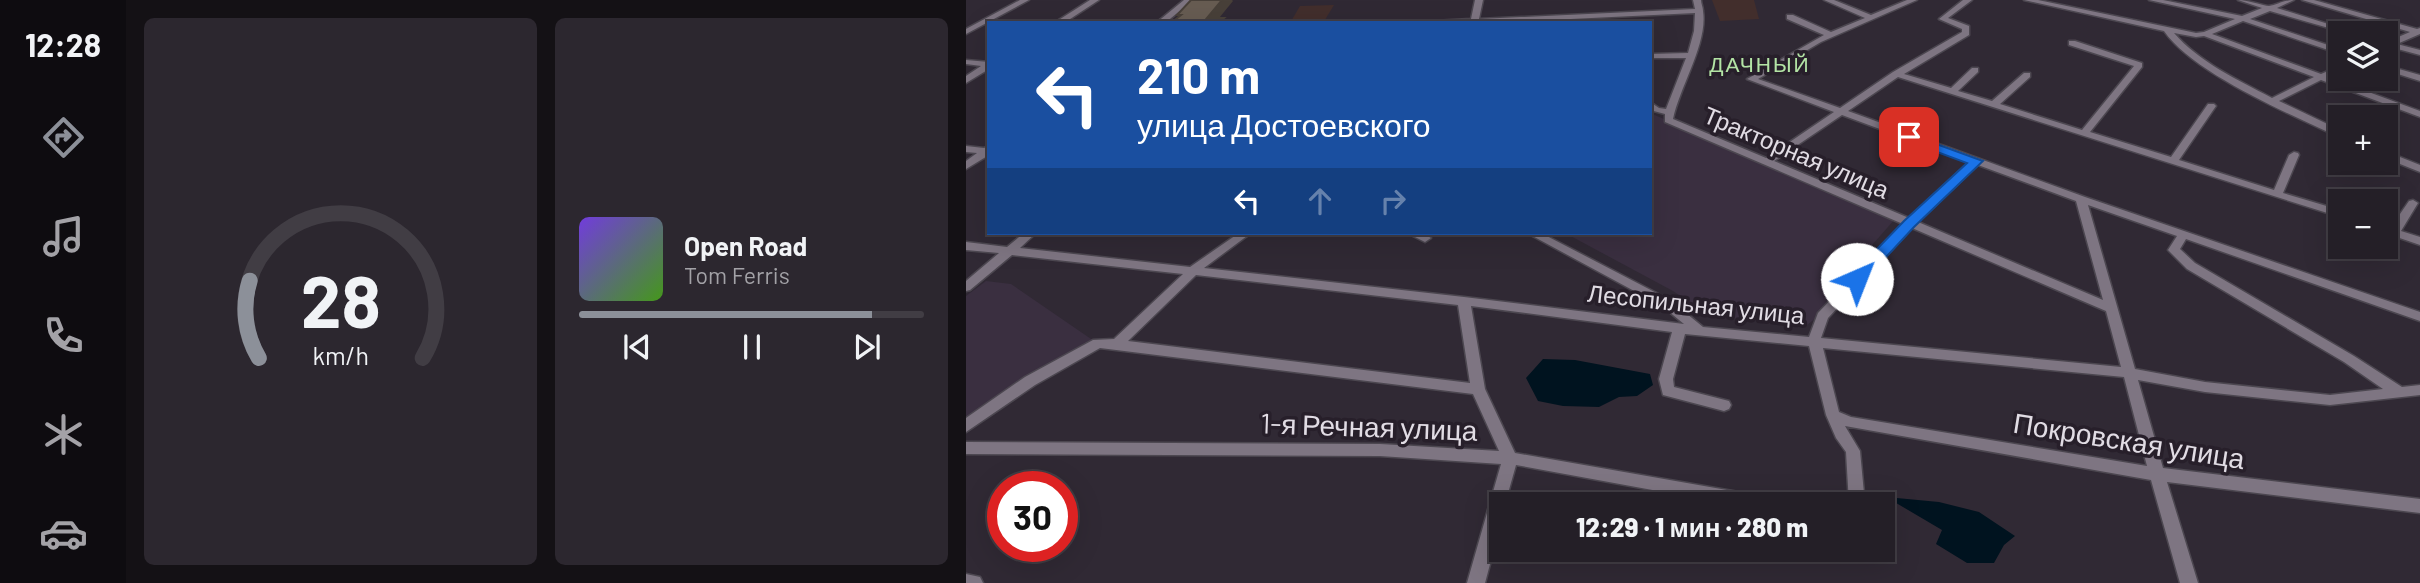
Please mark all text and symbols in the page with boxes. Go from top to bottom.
map controls [2328,21,2398,259]
button: layers [2328,21,2398,91]
text: 12:28 [25,25,101,63]
text: 210 m [1137,45,1260,104]
icon: left [1022,49,1113,140]
district label: ДАЧНЫЙ [1709,51,1811,76]
street label: Тракторная улица [1700,99,1894,204]
text: улица Достоевского [1137,105,1431,143]
button: + [2328,105,2398,175]
pin [1879,107,1939,167]
icon: directions [39,113,88,162]
icon: arrive [1890,118,1928,156]
icon: left [1228,182,1266,220]
icon: ahead [1301,182,1339,220]
icon: right [1374,182,1412,220]
button: − [2328,189,2398,259]
icon: music [39,212,88,261]
text: Open Road [684,230,807,261]
position arrow [1820,242,1894,316]
text: 28 [300,255,381,343]
text: Tom Ferris [684,261,790,289]
street label: Лесопильная улица [1586,278,1807,329]
icon: phone [39,311,88,360]
icon: previous [618,328,656,366]
icon: pause [733,328,771,366]
icon: next [848,328,886,366]
text: km/h [312,339,369,369]
street label: 1-я Речная улица [1260,405,1479,447]
street label: Покровская улица [2011,405,2248,475]
icon: climate [39,410,88,459]
speed limit sign: 30 [987,471,1078,562]
icon: car [39,509,88,558]
text: 12:29 · 1 мин · 280 m [1576,511,1808,542]

